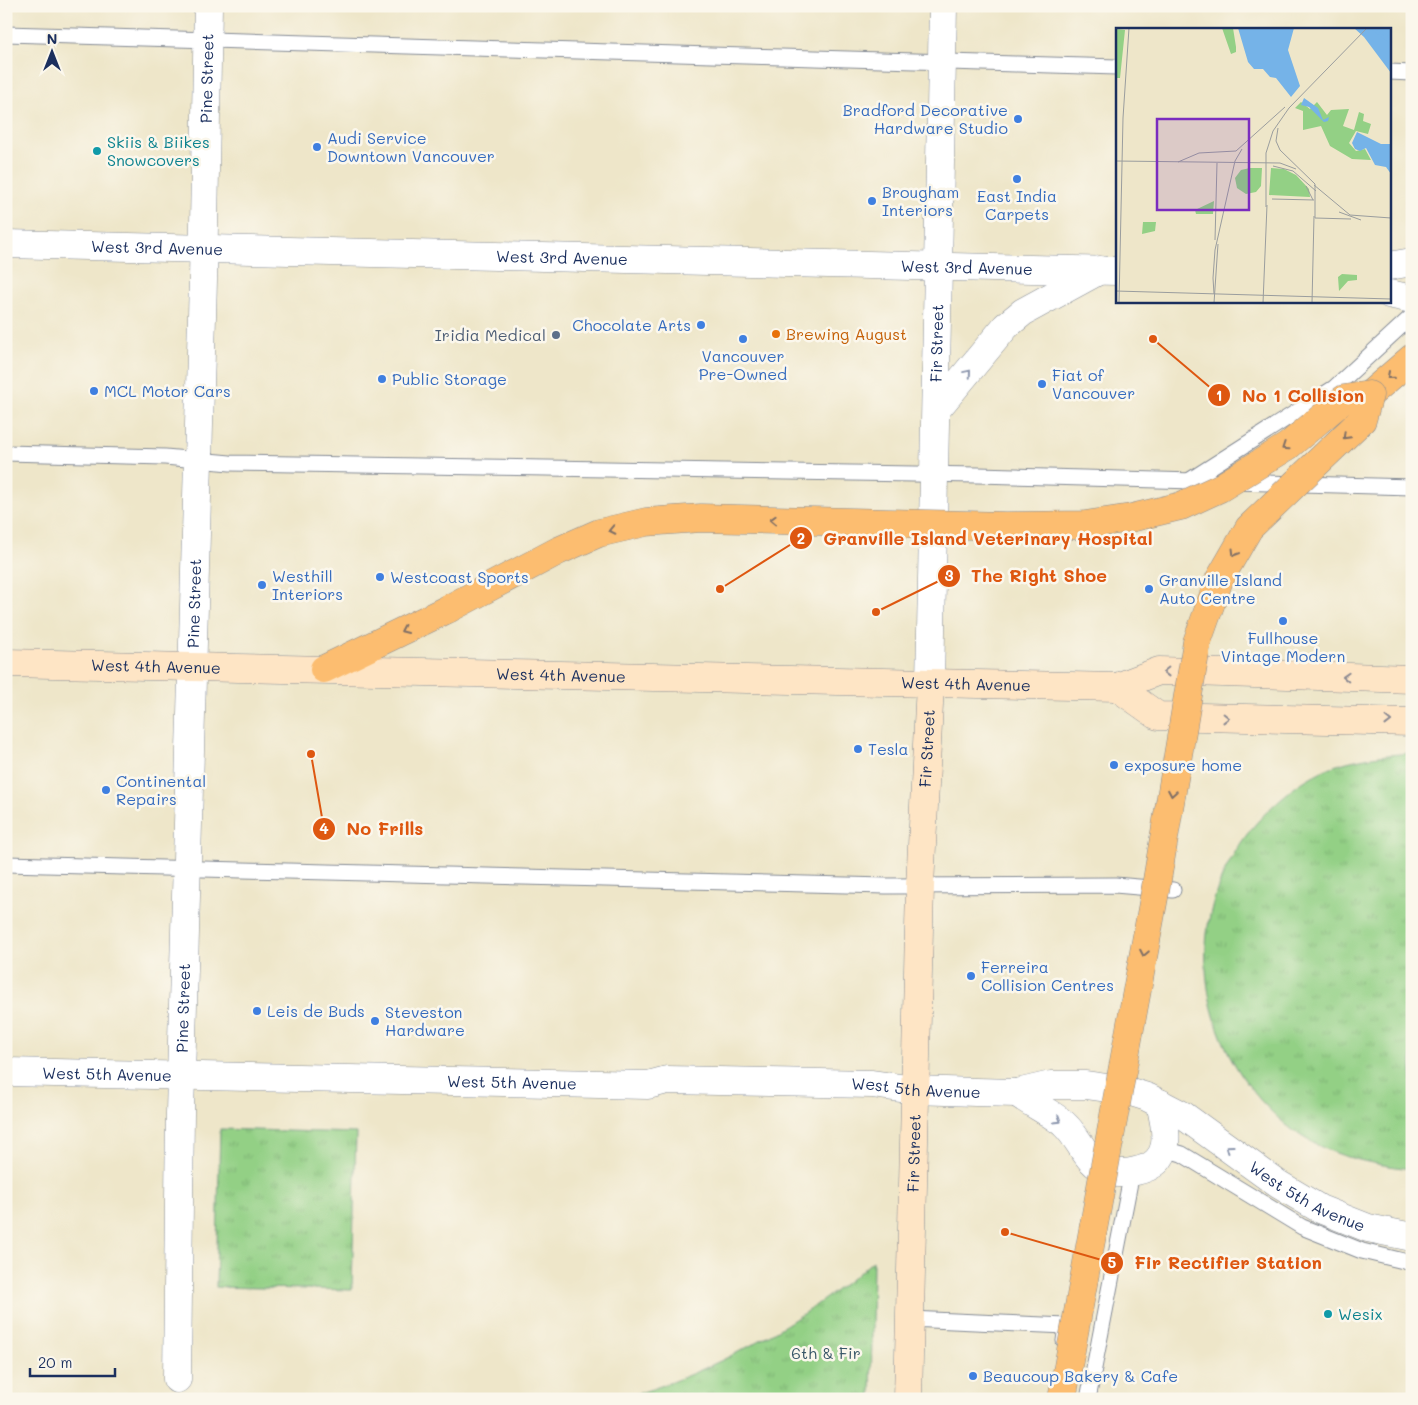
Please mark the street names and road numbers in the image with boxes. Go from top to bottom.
street label: Pine Street [195,33,217,123]
street label: West 3rd Avenue [91,235,223,259]
street label: West 3rd Avenue [496,245,628,269]
street label: West 3rd Avenue [900,255,1033,279]
street label: Fir Street [925,304,947,382]
street label: Pine Street [182,558,205,648]
street label: West 4th Avenue [91,654,221,678]
street label: West 4th Avenue [496,663,626,686]
street label: West 4th Avenue [901,671,1031,695]
street label: Fir Street [914,709,939,788]
street label: Pine Street [171,963,194,1053]
street label: West 5th Avenue [42,1062,172,1085]
street label: West 5th Avenue [447,1070,577,1094]
street label: West 5th Avenue [851,1073,981,1102]
street label: Fir Street [902,1114,925,1192]
street label: West 5th Avenue [1245,1156,1369,1236]

